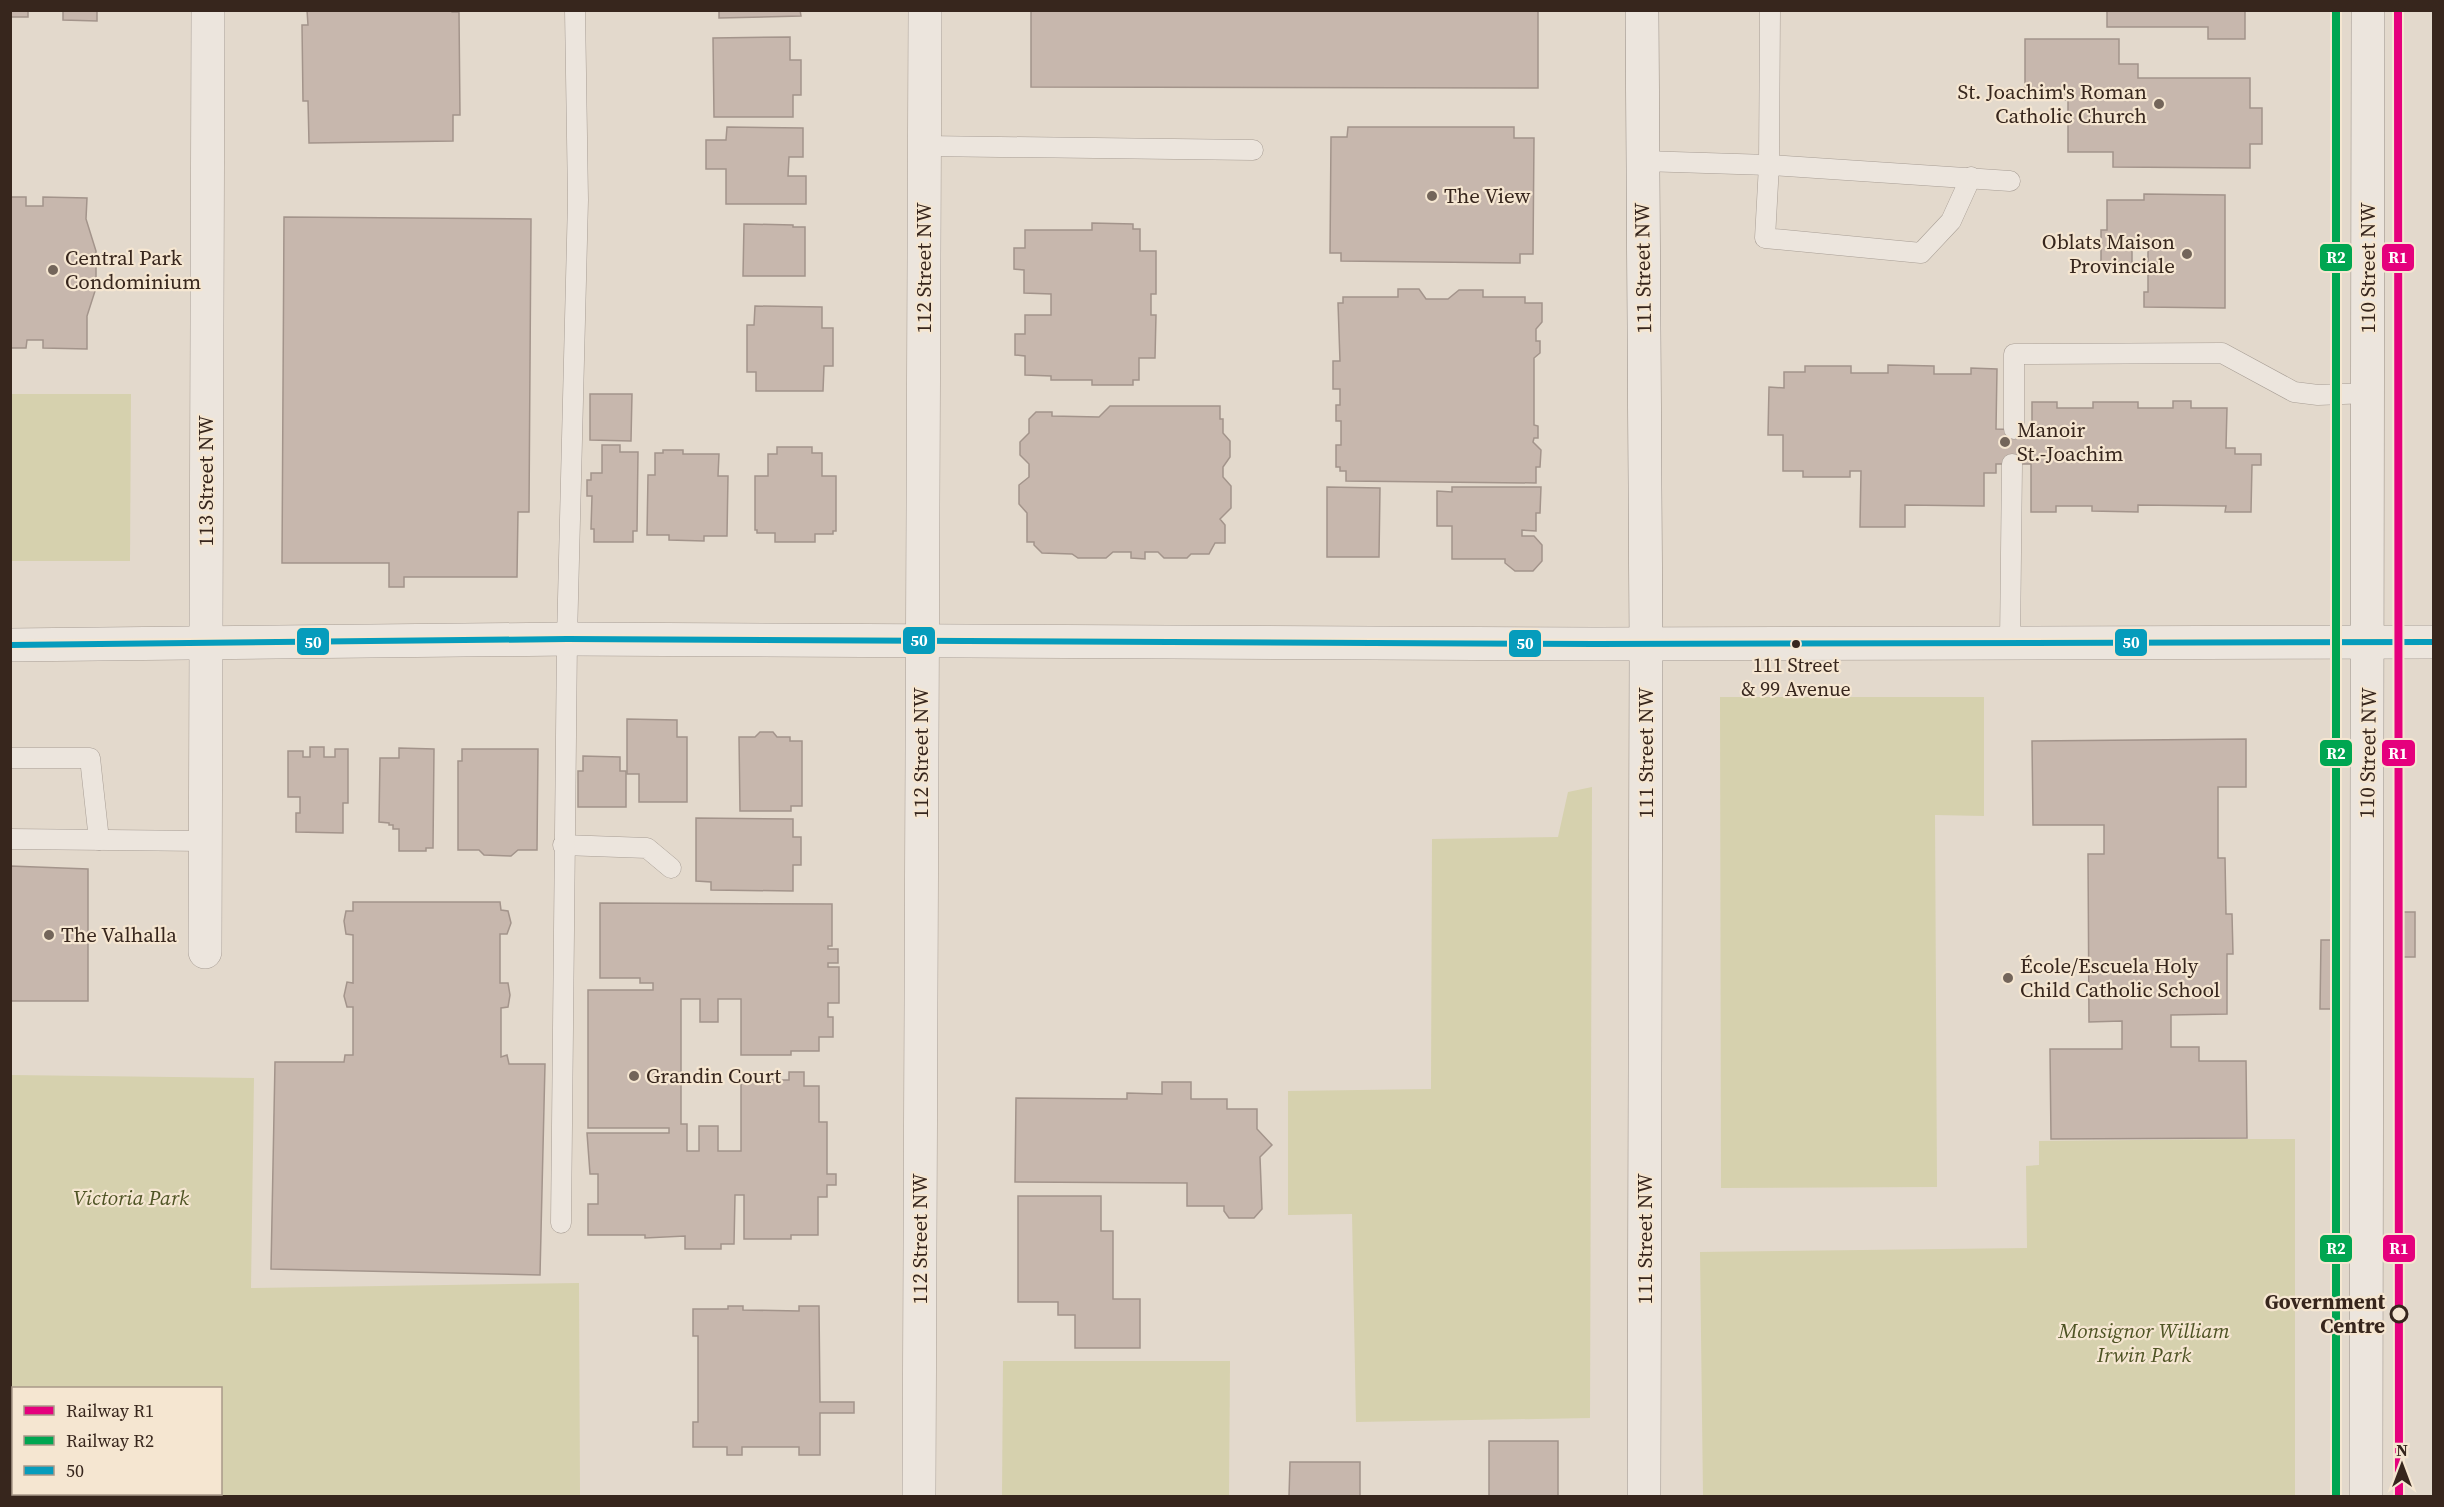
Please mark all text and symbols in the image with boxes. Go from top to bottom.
place label: St. Joachim's Roman Catholic Church [1958,77,2147,130]
marker: St. Joachim's Roman Catholic Church [2152,97,2166,111]
place label: The View [1444,181,1531,210]
marker: The View [1425,189,1439,203]
street label: 111 Street NW [1627,201,1658,334]
street label: 112 Street NW [909,202,938,334]
street label: 110 Street NW [2353,202,2382,334]
place label: Oblats Maison Provinciale [2042,227,2175,280]
place label: Central Park Condominium [65,243,201,296]
line badge: R2 [2319,243,2353,272]
line badge: R1 [2381,243,2415,272]
text: R2 [2326,246,2346,268]
text: R1 [2388,246,2408,268]
marker: Oblats Maison Provinciale [2180,247,2194,261]
marker: Central Park Condominium [46,263,60,277]
street label: 113 Street NW [191,415,220,547]
place label: Manoir St.-Joachim [2017,415,2124,468]
marker: Manoir St.-Joachim [1998,435,2012,449]
line badge: 50 [902,626,936,655]
line badge: 50 [296,627,330,656]
line badge: 50 [2114,628,2148,657]
text: 50 [910,629,928,651]
line badge: 50 [1508,629,1542,658]
text: 50 [304,631,322,653]
text: 50 [2122,631,2140,653]
text: 50 [1516,632,1534,654]
marker: 111 Street & 99 Avenue [1790,638,1802,650]
place label: 111 Street & 99 Avenue [1741,651,1851,703]
street label: 110 Street NW [2352,686,2383,819]
street label: 112 Street NW [906,687,935,819]
street label: 111 Street NW [1631,687,1660,819]
line badge: R2 [2319,739,2353,767]
line badge: R1 [2381,739,2416,767]
text: R2 [2326,742,2346,764]
text: R1 [2388,742,2408,764]
place label: The Valhalla [61,920,177,949]
marker: The Valhalla [42,928,56,942]
place label: École/Escuela Holy Child Catholic School [2020,951,2220,1004]
marker: École/Escuela Holy Child Catholic School [2001,971,2015,985]
place label: Grandin Court [646,1061,781,1090]
marker: Grandin Court [627,1069,641,1083]
street label: 112 Street NW [905,1173,934,1305]
street label: 111 Street NW [1630,1173,1659,1305]
park label: Victoria Park [73,1183,189,1212]
line badge: R2 [2319,1234,2353,1263]
line badge: R1 [2382,1234,2416,1263]
text: R2 [2326,1237,2346,1259]
text: R1 [2389,1237,2409,1259]
place label: Government Centre [2265,1287,2385,1340]
marker: Government Centre [2390,1305,2408,1323]
park label: Monsignor William Irwin Park [2057,1316,2230,1369]
legend [12,1387,222,1495]
text: Railway R1 [66,1398,154,1423]
text: Railway R2 [66,1428,154,1453]
north arrow [2372,1435,2432,1495]
text: N [2396,1439,2408,1461]
text: 50 [66,1458,84,1483]

